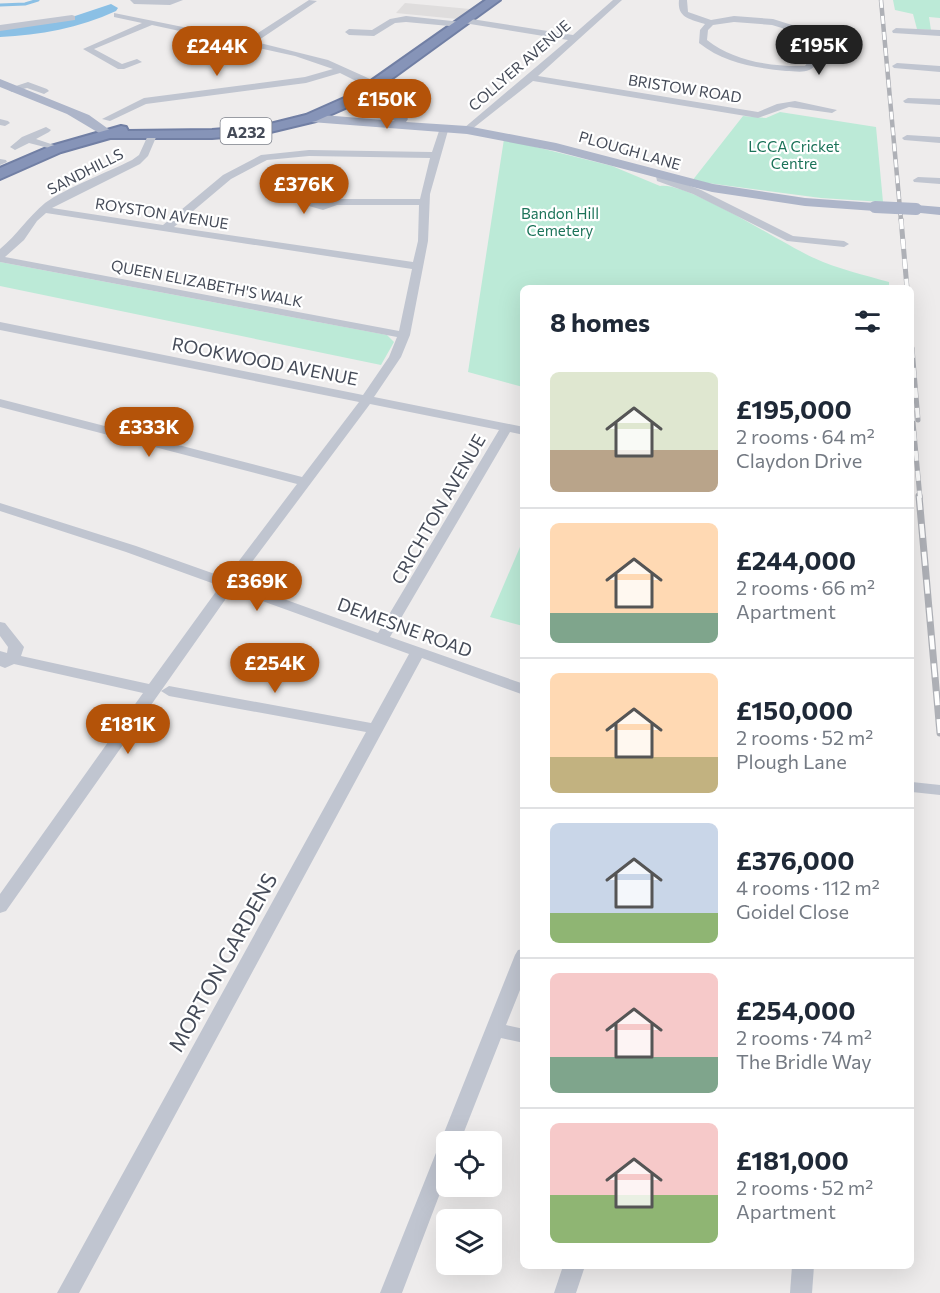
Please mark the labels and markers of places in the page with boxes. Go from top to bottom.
pin: £195K [777,25,861,76]
pin: £244K [175,26,259,77]
pin: £150K [345,79,429,130]
pin: £376K [262,164,346,215]
pin: £333K [107,407,191,458]
pin: £369K [215,561,299,612]
pin: £254K [233,643,317,694]
pin: £181K [86,704,170,755]

